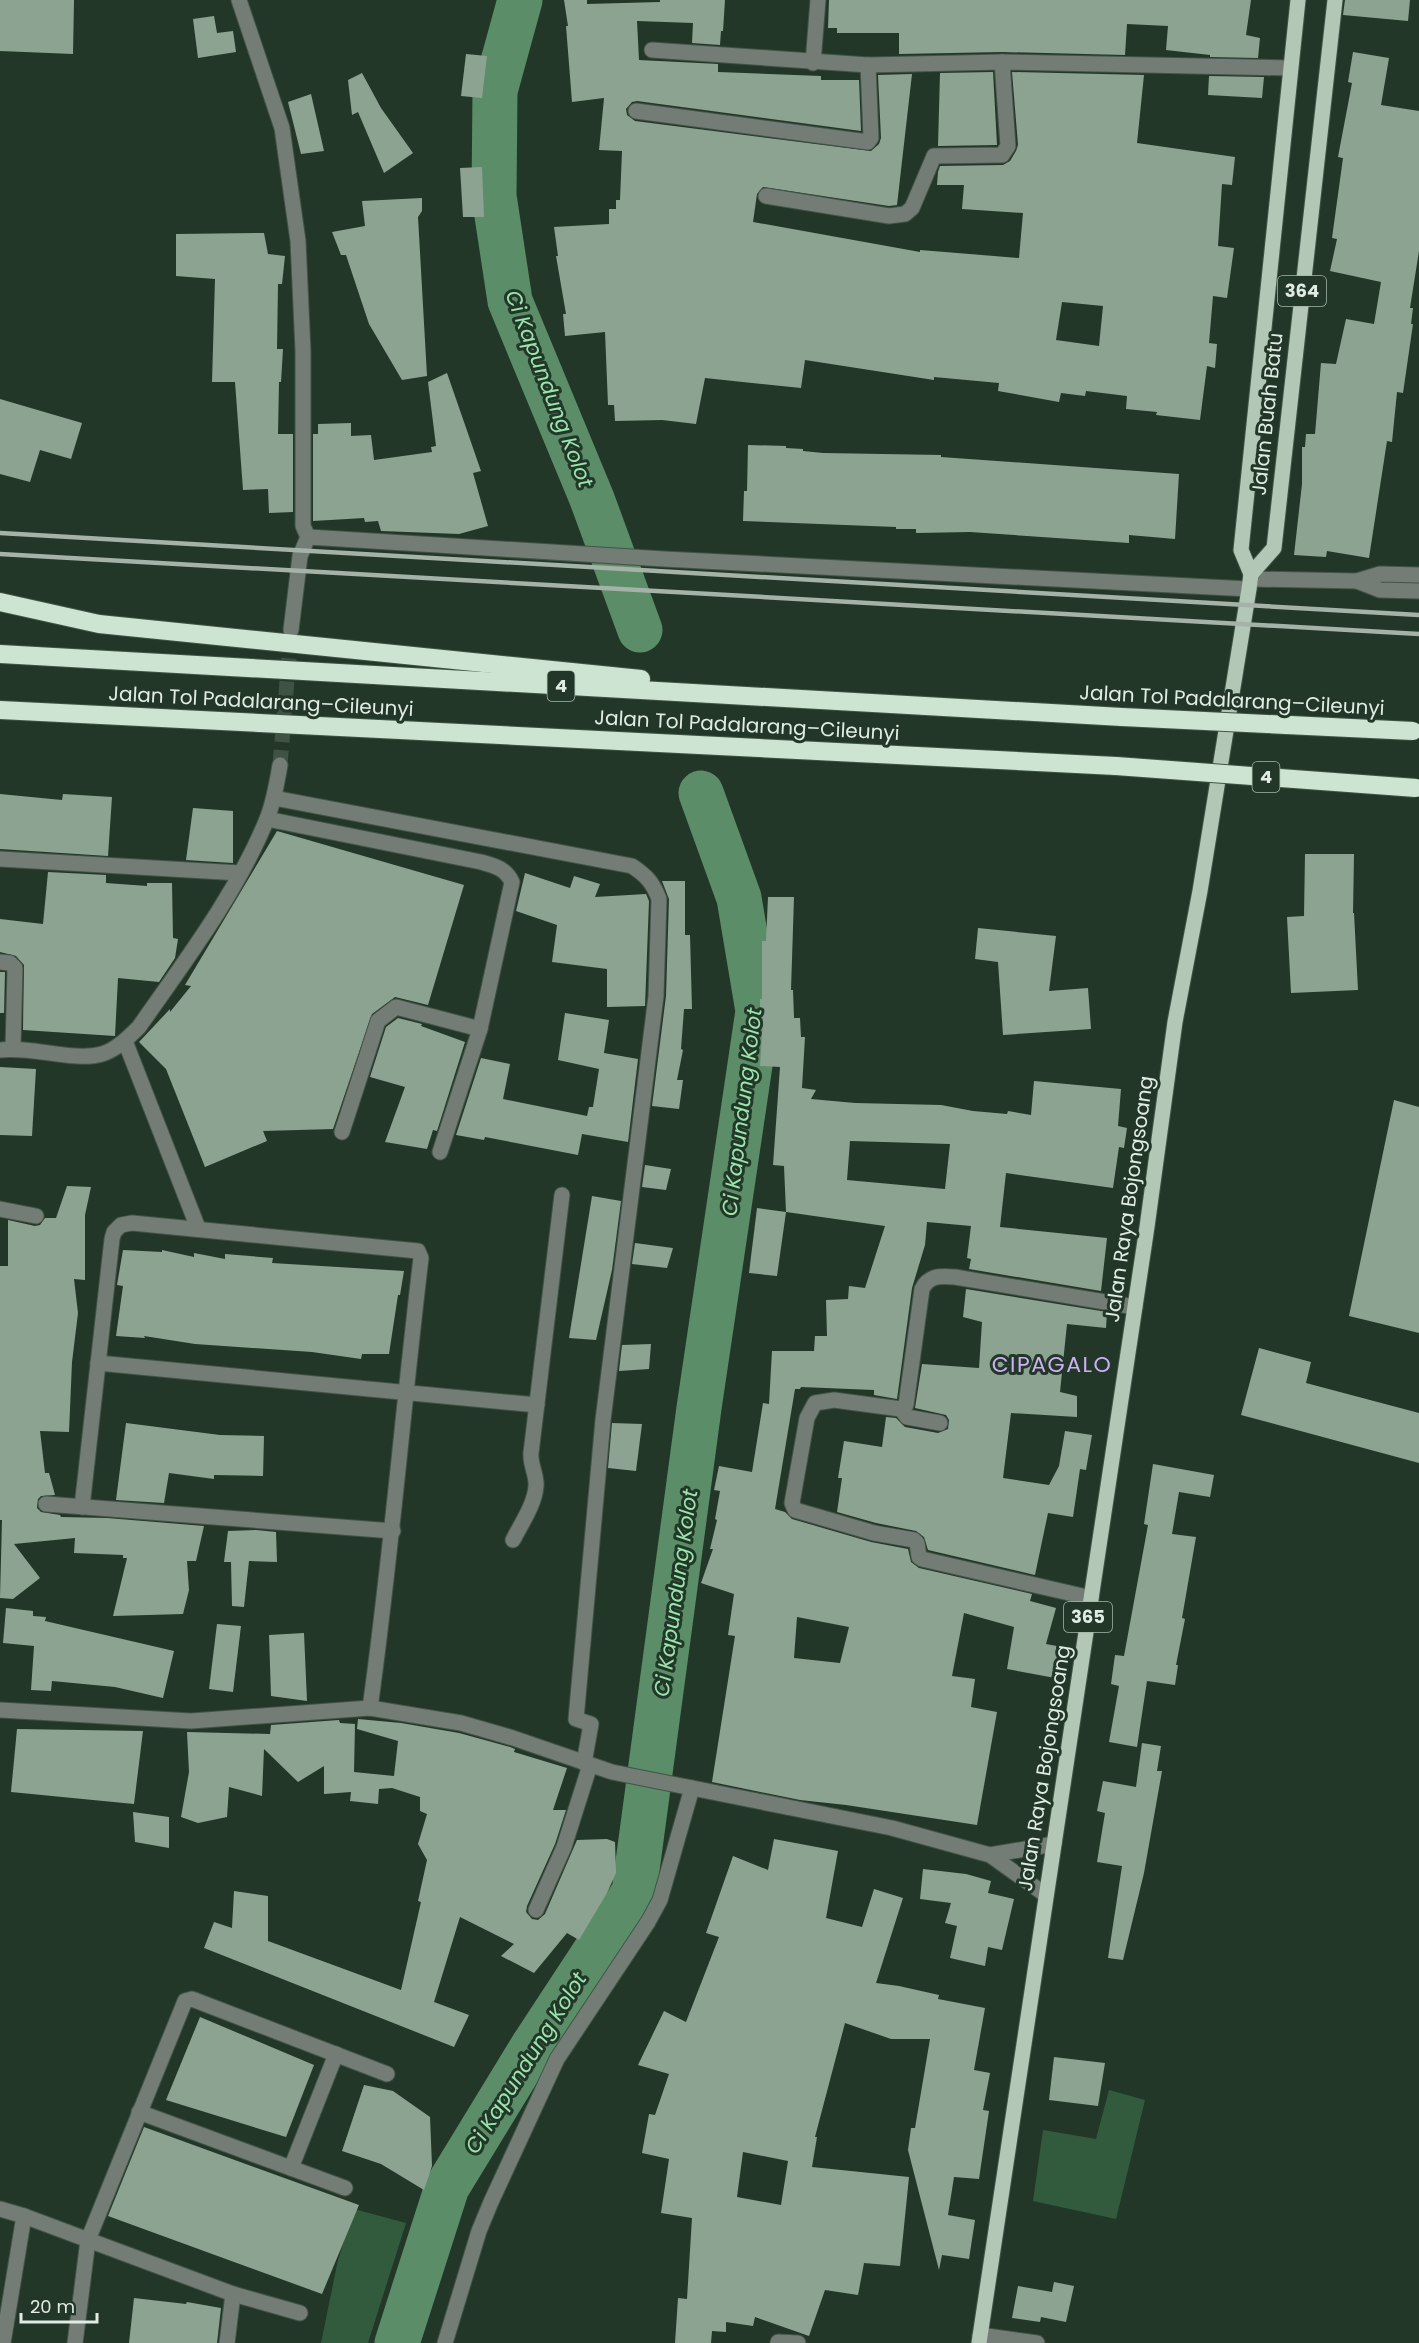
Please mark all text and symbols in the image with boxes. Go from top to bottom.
road number: 364 [1278,276,1326,306]
water label: Ci Kapundung Kolot [498,286,601,492]
street label: Jalan Buah Batu [1245,331,1289,497]
road number: 4 [548,671,574,701]
street label: Jalan Tol Padalarang–Cileunyi [1079,678,1385,722]
street label: Jalan Tol Padalarang–Cileunyi [108,679,414,723]
street label: Jalan Tol Padalarang–Cileunyi [594,703,900,747]
road number: 4 [1252,762,1280,792]
water label: Ci Kapundung Kolot [714,1006,769,1218]
street label: Jalan Raya Bojongsoang [1098,1074,1160,1324]
district label: CIPAGALO [992,1349,1112,1380]
water label: Ci Kapundung Kolot [647,1487,704,1699]
road number: 365 [1064,1602,1112,1632]
street label: Jalan Raya Bojongsoang [1011,1643,1077,1893]
water label: Ci Kapundung Kolot [458,1966,594,2159]
scale bar [21,2286,98,2324]
text: 20 m [30,2294,75,2319]

